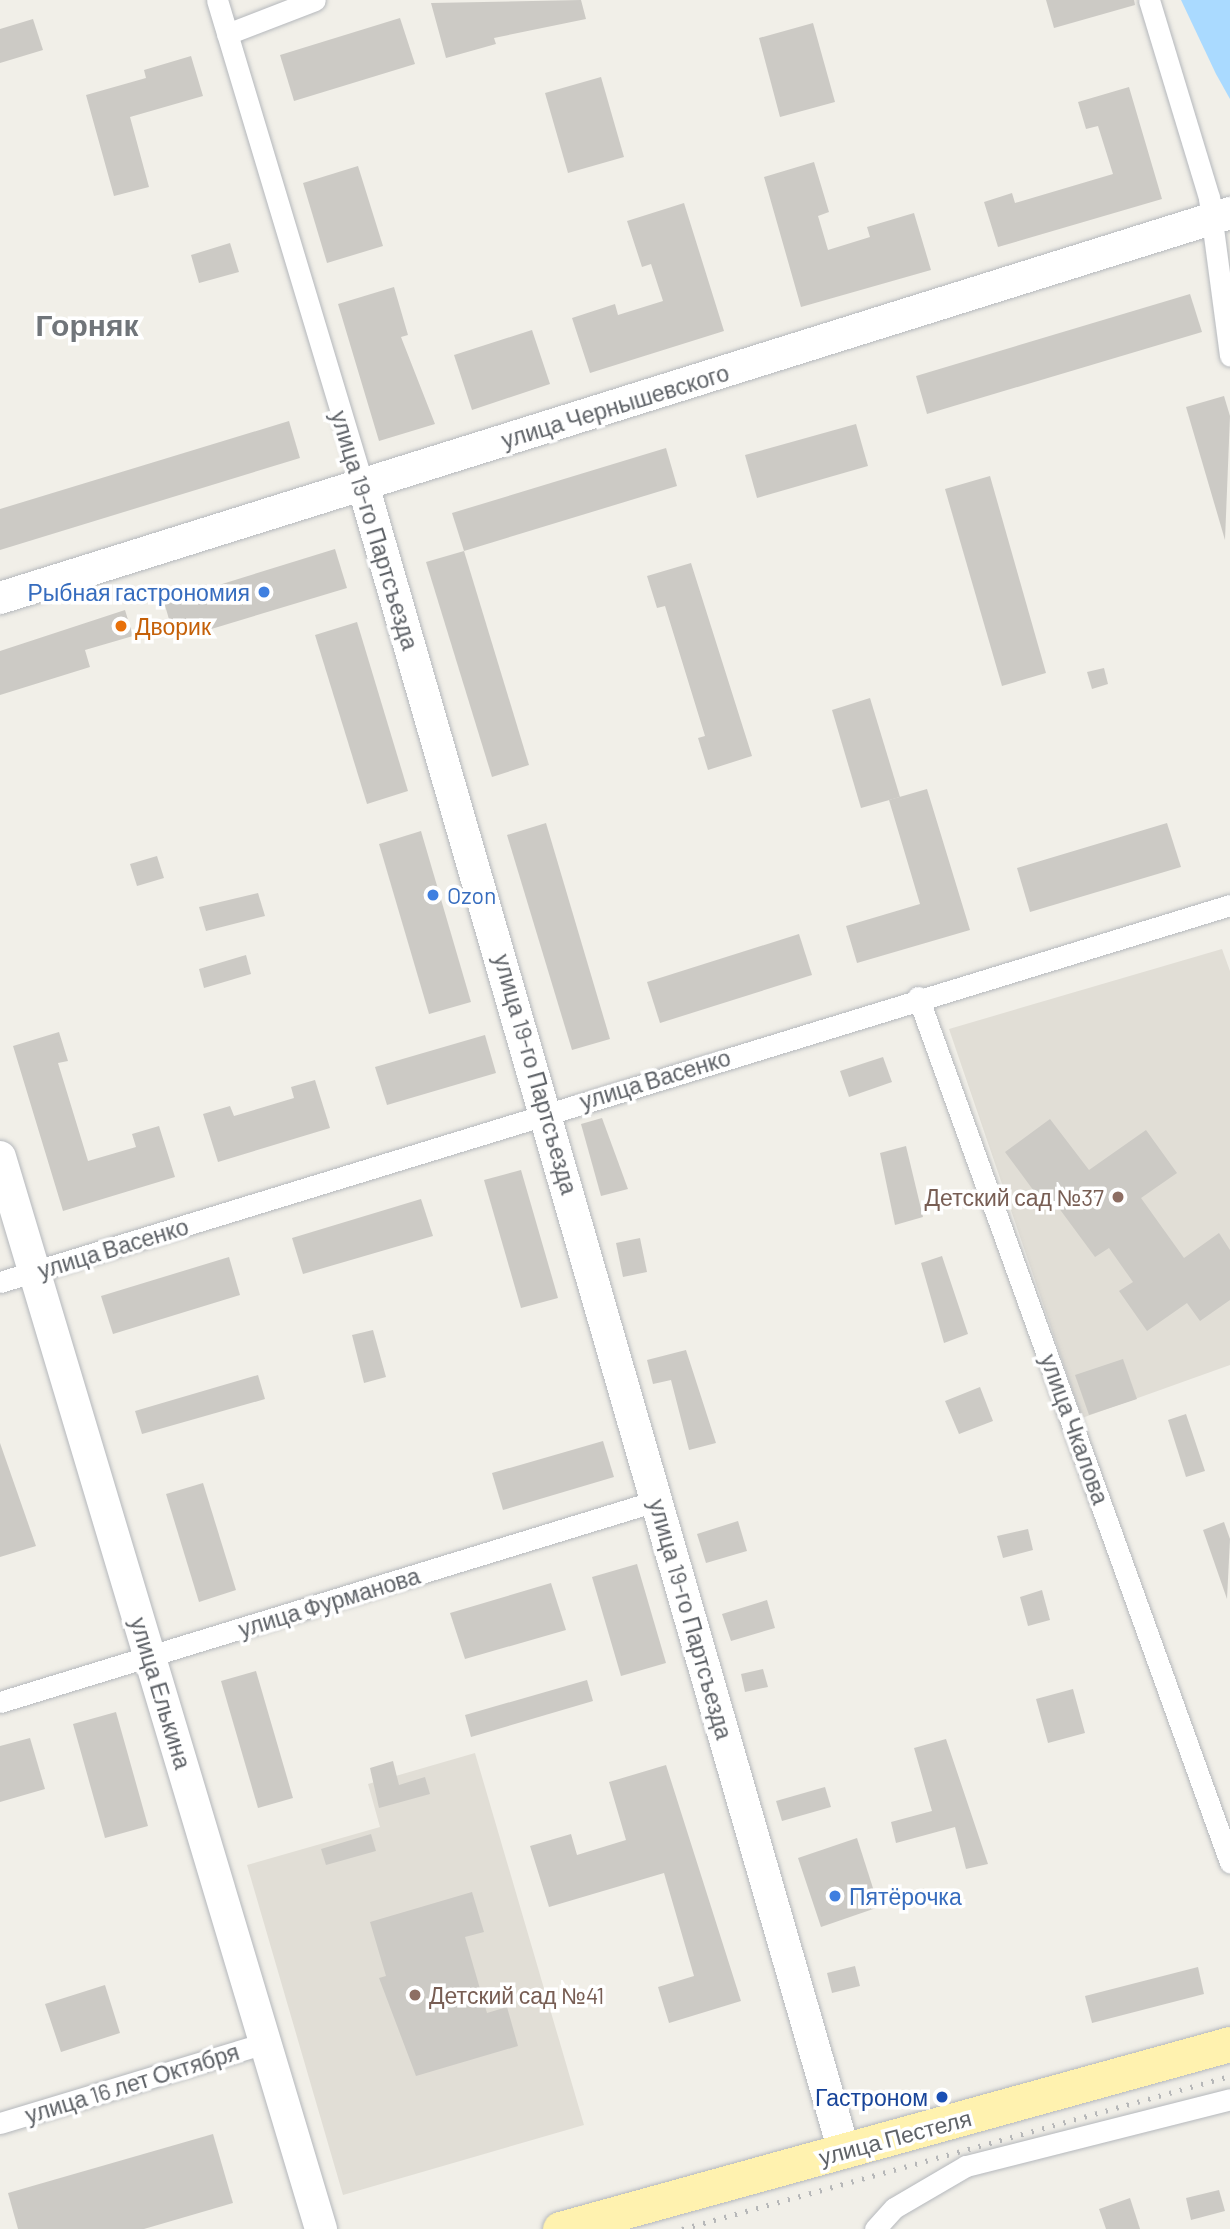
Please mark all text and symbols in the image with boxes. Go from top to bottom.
district label: Горняк [36,306,138,342]
street label: улица Чернышевского [498,358,732,454]
street label: улица 19-го Партсъезда [325,407,425,653]
place label: Рыбная гастрономия [28,578,250,606]
marker: Рыбная гастрономия [256,584,272,600]
place label: Дворик [135,612,211,640]
marker: Дворик [113,618,129,634]
place label: Ozon [447,881,496,909]
marker: Ozon [425,887,441,903]
street label: улица 19-го Партсъезда [488,951,584,1197]
street label: улица Васенко [576,1043,734,1115]
place label: Детский сад №37 [925,1183,1104,1211]
marker: Детский сад №37 [1110,1189,1126,1205]
street label: улица Васенко [34,1212,192,1284]
street label: улица Чкалова [1035,1350,1115,1508]
street label: улица 19-го Партсъезда [643,1496,739,1742]
street label: улица Фурманова [235,1561,423,1643]
street label: улица Елькина [125,1614,197,1772]
place label: Пятёрочка [849,1882,962,1910]
marker: Пятёрочка [827,1888,843,1904]
place label: Детский сад №41 [429,1981,604,2009]
marker: Детский сад №41 [407,1987,423,2003]
street label: улица 16 лет Октября [22,2037,242,2129]
place label: Гастроном [815,2083,928,2111]
marker: Гастроном [934,2089,950,2105]
street label: улица Пестеля [816,2103,974,2171]

